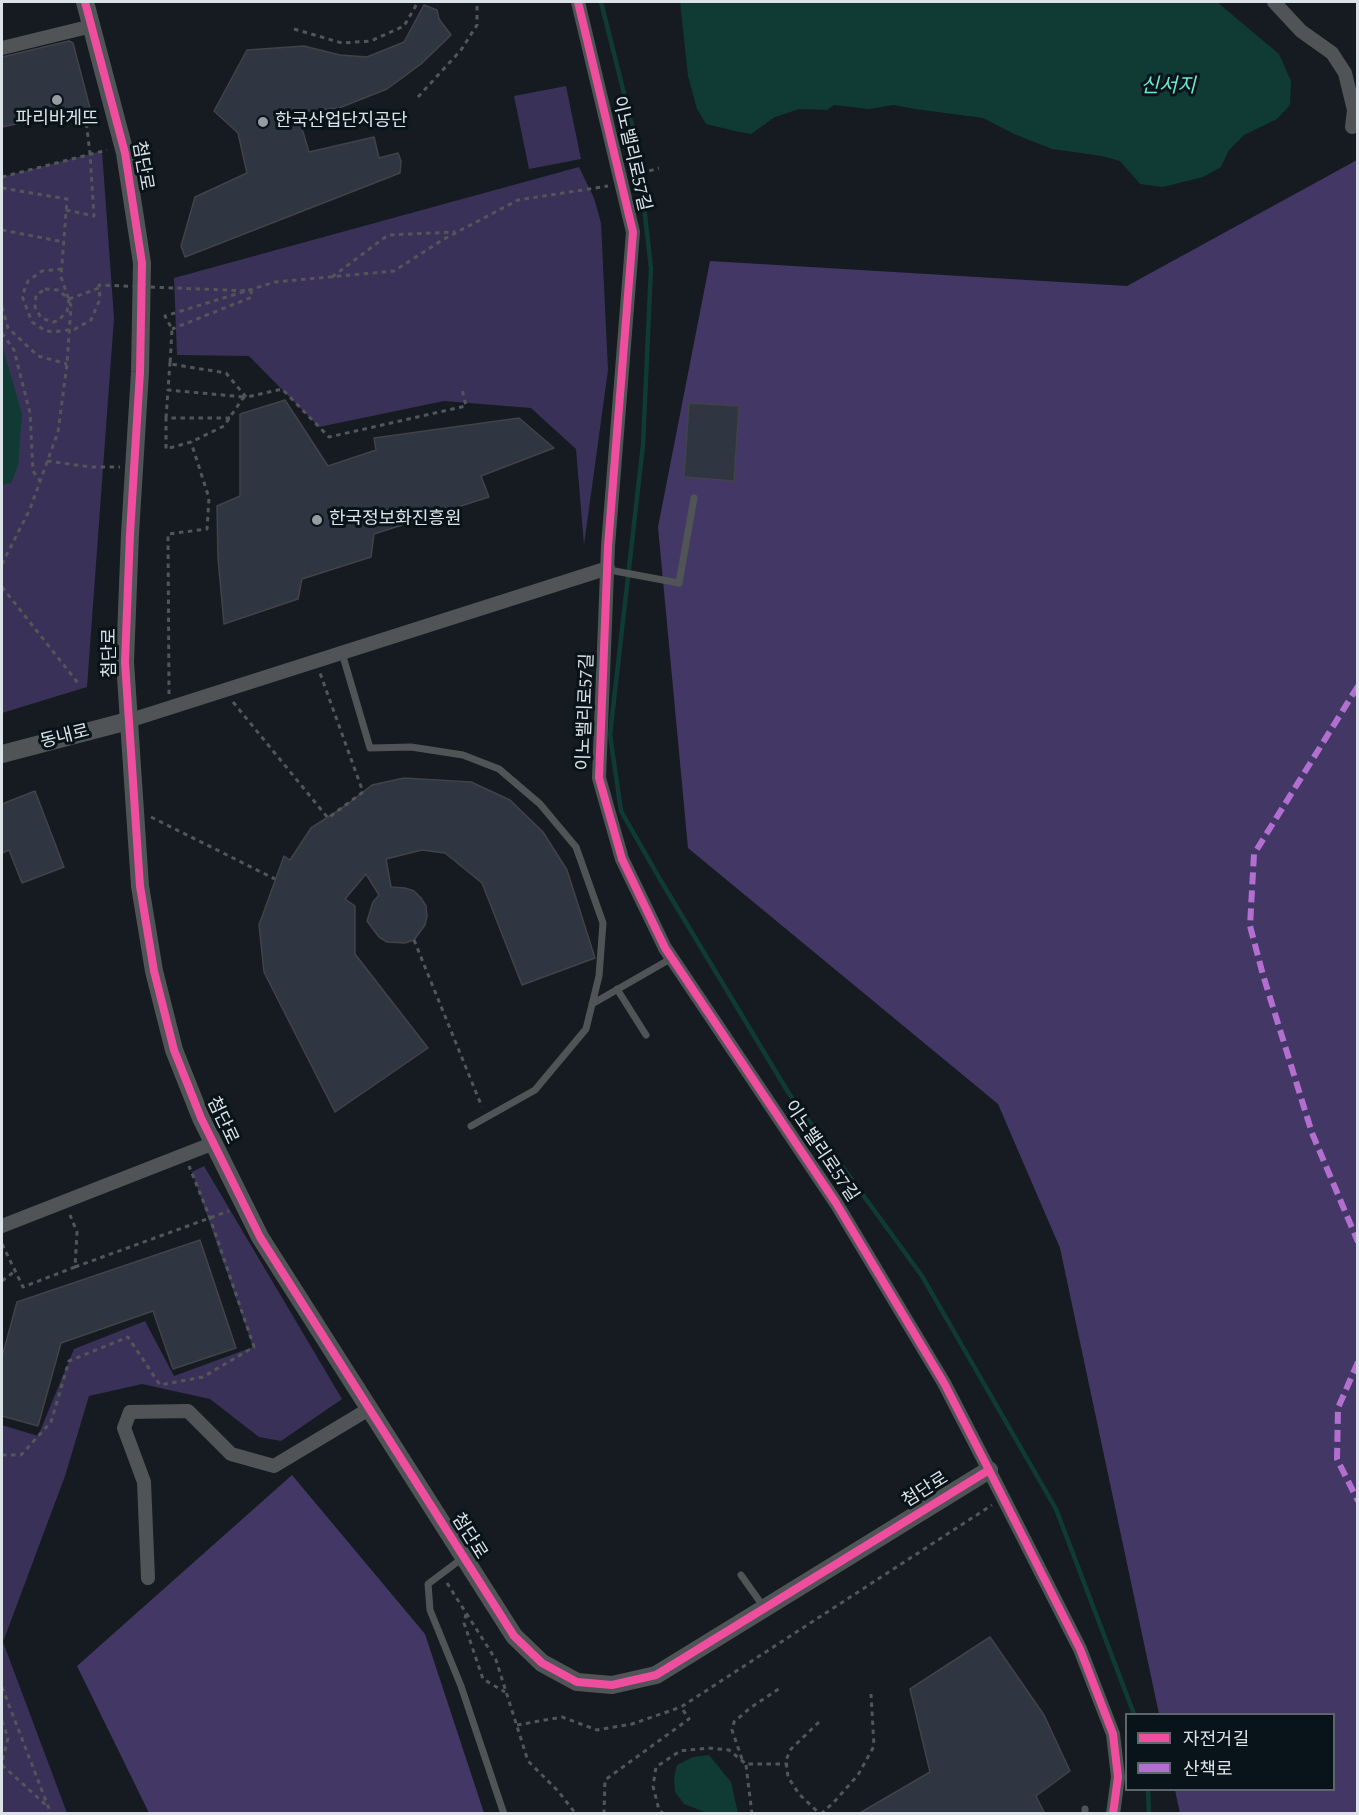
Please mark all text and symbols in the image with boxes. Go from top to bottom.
water label: 신서지 [1140,76,1196,100]
marker: 파리바게뜨 [50,93,64,107]
street label: 이노밸리로57길 [606,94,654,214]
place label: 파리바게뜨 [16,109,98,131]
place label: 한국산업단지공단 [275,111,407,133]
marker: 한국산업단지공단 [256,115,270,129]
street label: 첨단로 [126,140,156,192]
place label: 한국정보화진흥원 [329,509,461,531]
marker: 한국정보화진흥원 [310,513,324,527]
street label: 첨단로 [100,628,122,678]
street label: 이노밸리로57길 [574,653,600,771]
street label: 동내로 [38,722,92,754]
street label: 첨단로 [201,1094,241,1148]
street label: 이노밸리로57길 [778,1097,862,1207]
street label: 첨단로 [899,1469,953,1513]
street label: 첨단로 [446,1510,490,1564]
legend [1125,1713,1335,1791]
text: 자전거길 [1183,1726,1249,1753]
text: 산책로 [1183,1756,1233,1783]

